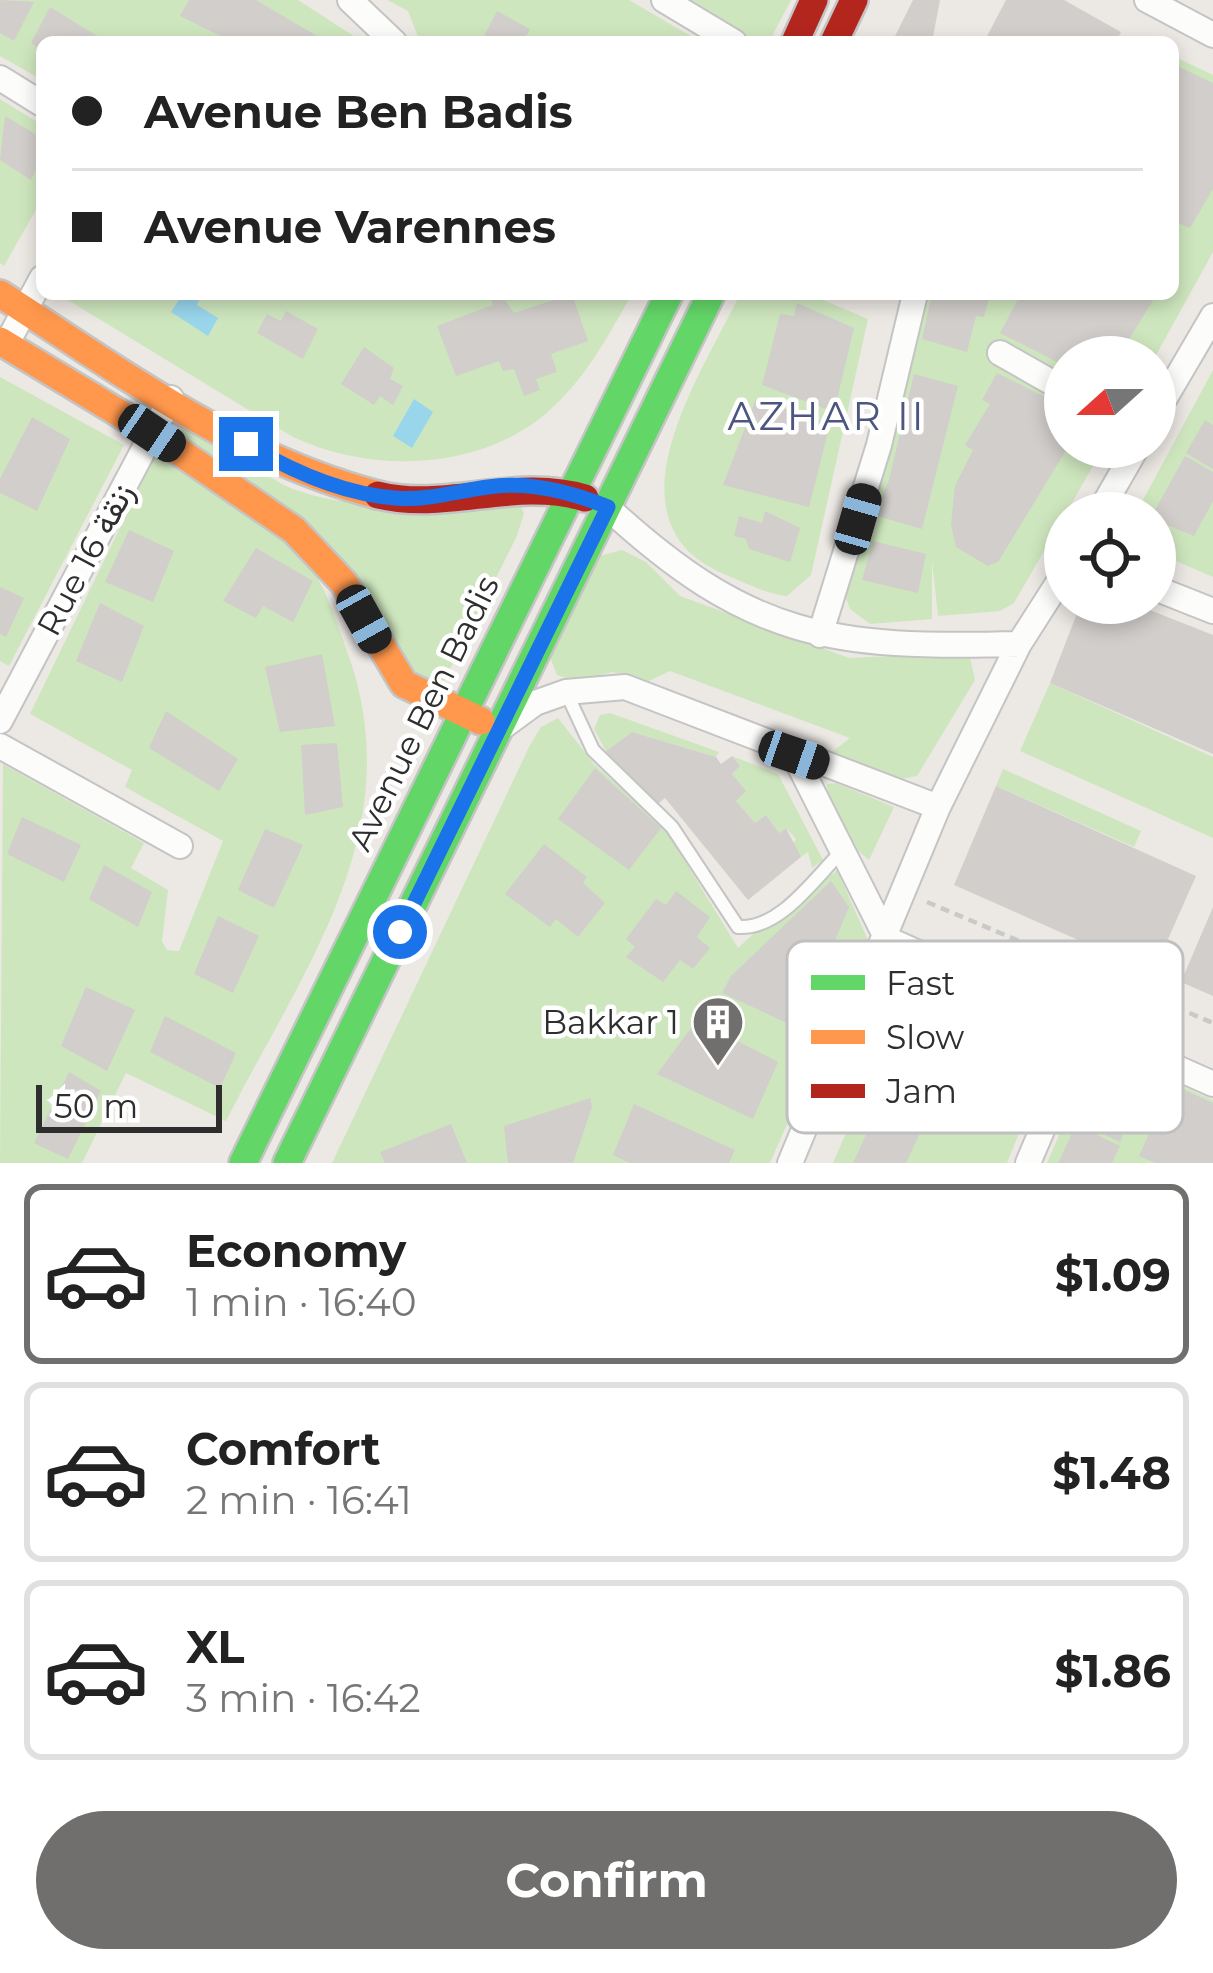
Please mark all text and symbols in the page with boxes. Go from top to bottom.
text: Avenue Ben Badis [144,84,573,139]
text: Avenue Varennes [144,199,556,254]
north arrow [1044,336,1176,468]
map controls [1044,336,1176,624]
district label: AZHAR II [728,392,927,440]
car [112,398,192,468]
route end [219,417,273,471]
street label: Rue 16 زنقة [28,476,143,643]
car [831,479,885,559]
button: locate [1044,492,1176,624]
street label: Avenue Ben Badis [339,569,507,857]
car [331,579,397,659]
car [754,726,834,784]
route start [373,905,427,959]
legend [787,941,1183,1133]
text: Fast [886,963,955,1003]
building icon: Bakkar 1 [690,994,746,1068]
place label: Bakkar 1 [542,1002,679,1042]
text: Slow [886,1017,964,1057]
text: Jam [885,1071,957,1111]
scale bar [36,1079,222,1132]
text: 50 m [54,1086,138,1126]
icon: car [42,1220,150,1328]
text: Economy [186,1223,406,1278]
text: $1.09 [1055,1247,1171,1302]
text: 1 min · 16:40 [186,1278,417,1326]
icon: car [42,1418,150,1526]
text: Comfort [186,1421,381,1476]
text: $1.48 [1052,1445,1171,1500]
text: 2 min · 16:41 [186,1476,412,1524]
icon: car [42,1616,150,1724]
text: XL [186,1619,244,1674]
text: $1.86 [1054,1643,1171,1698]
text: 3 min · 16:42 [186,1674,421,1722]
button: Confirm [36,1811,1177,1949]

